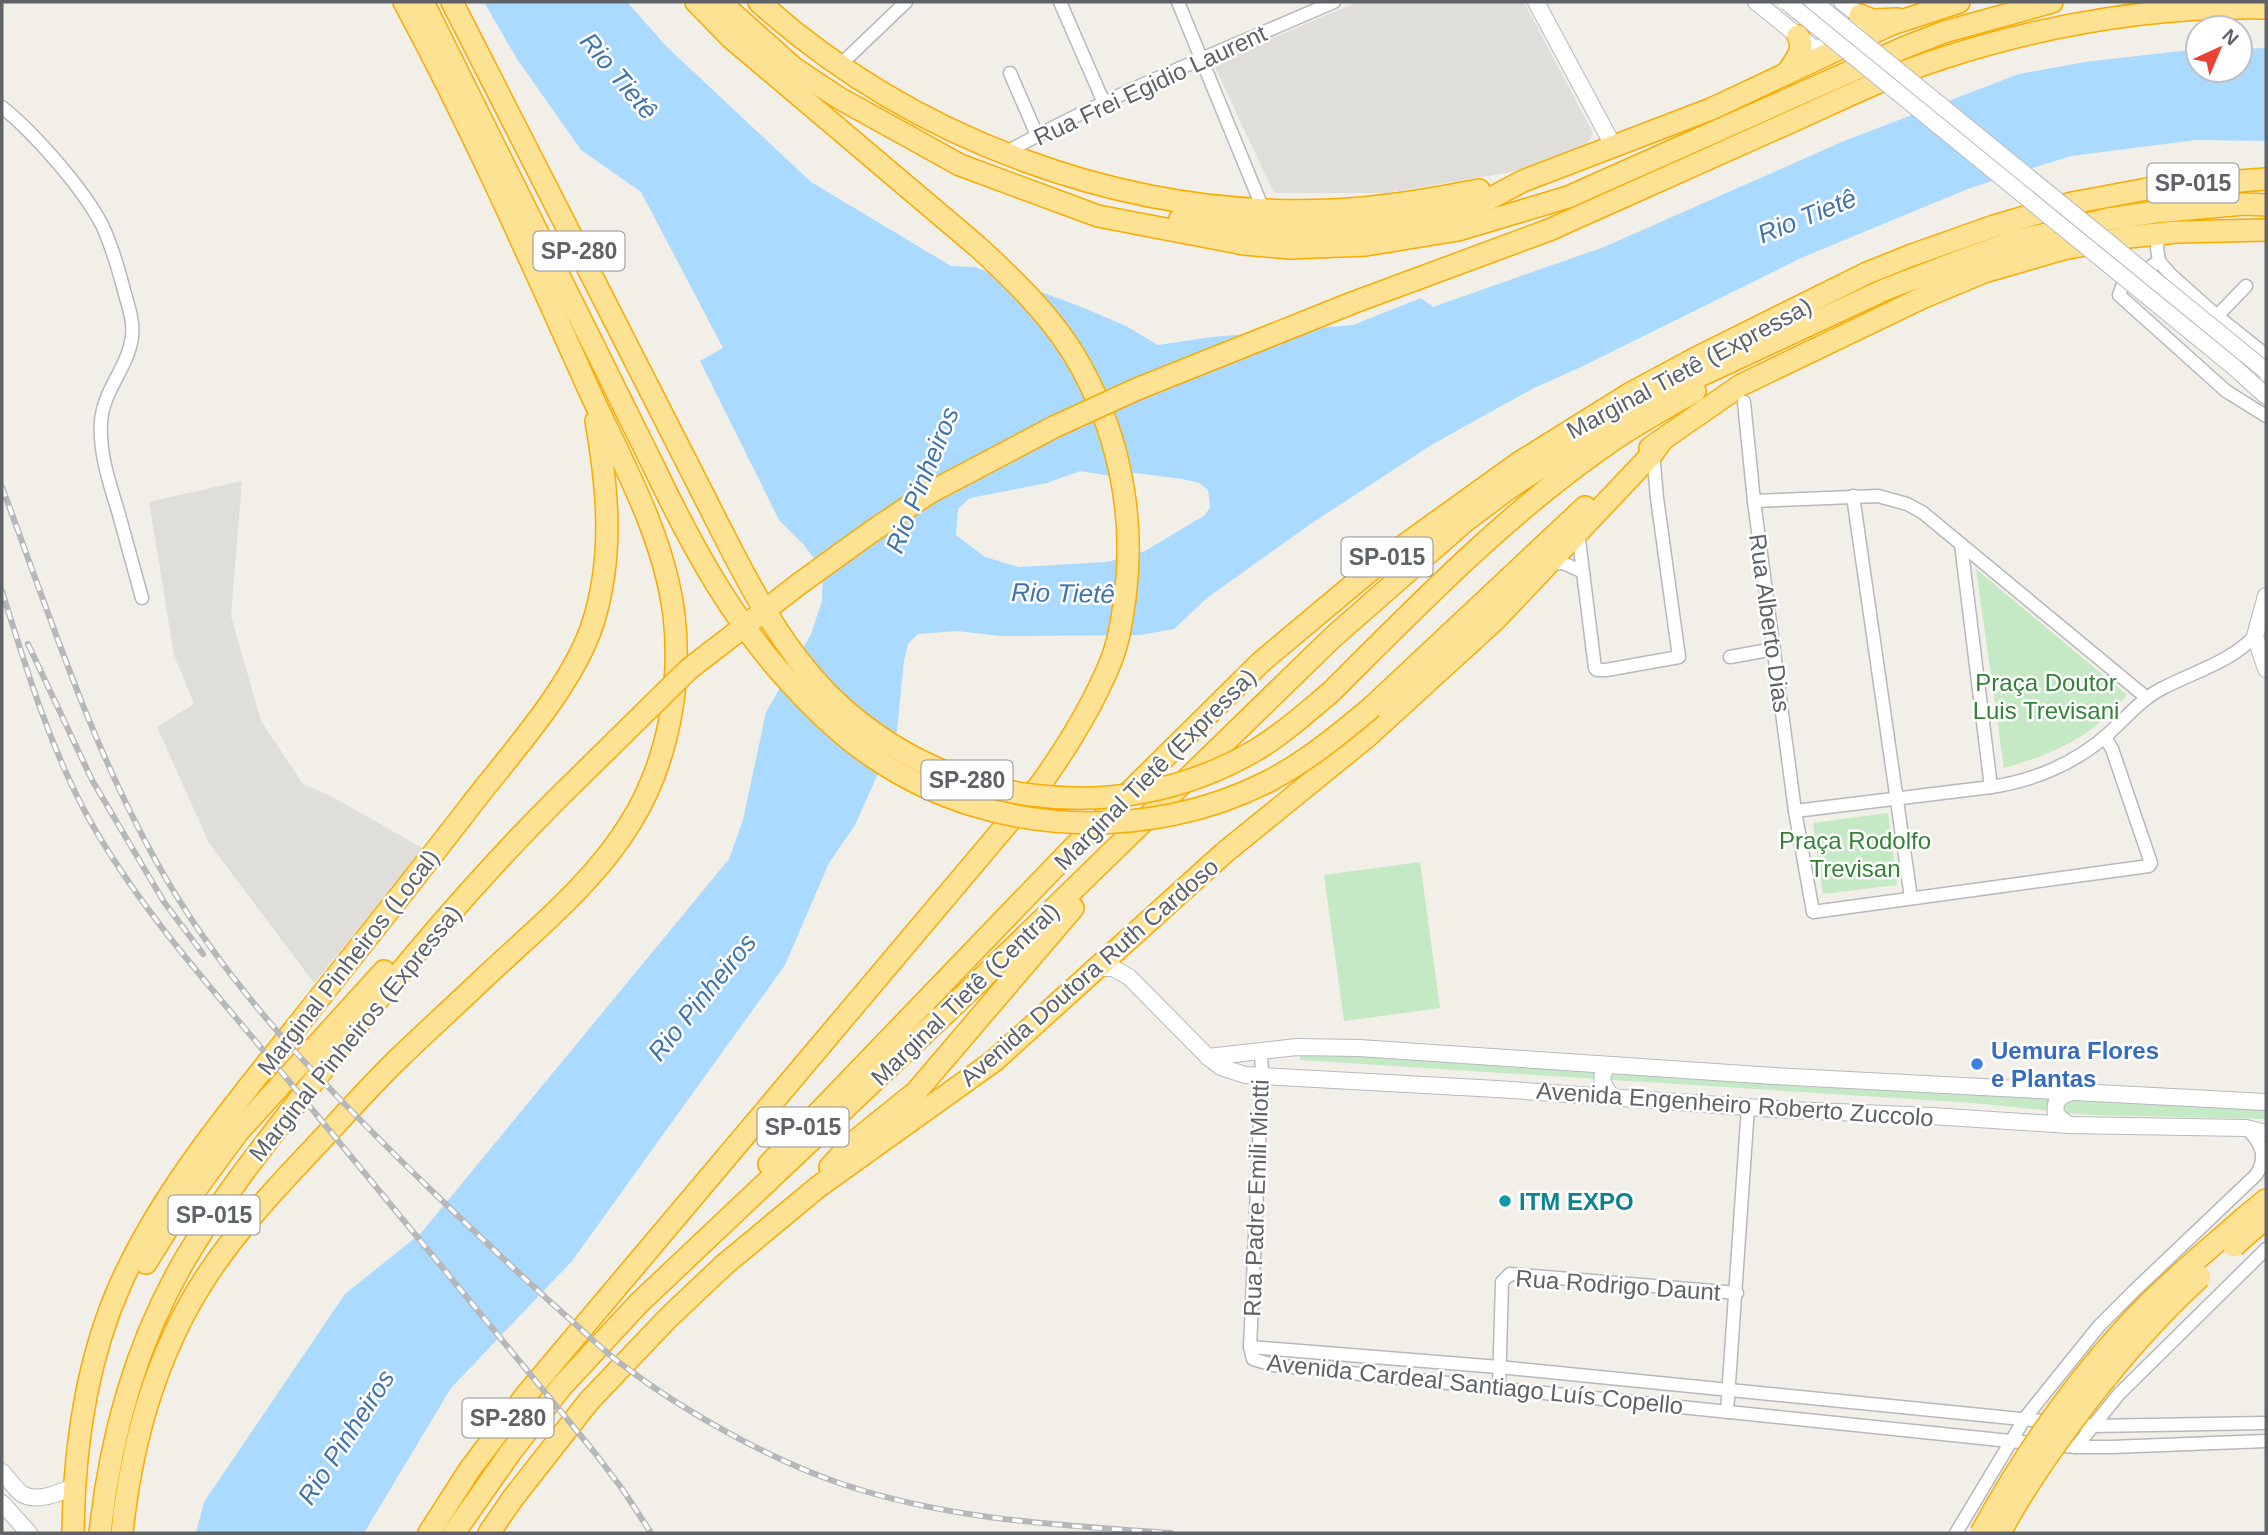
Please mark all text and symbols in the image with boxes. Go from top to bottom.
north arrow [2184,14,2254,84]
street label: Rua Frei Egidio Laurent [1029,19,1271,151]
text: N [2218,25,2243,49]
water label: Rio Tietê [574,27,664,125]
road number: SP-015 [2148,164,2238,202]
water label: Rio Tietê [1753,183,1861,249]
road number: SP-280 [534,232,624,270]
street label: Marginal Tietê (Expressa) [1562,292,1816,444]
water label: Rio Pinheiros [879,403,965,557]
street label: Rua Alberto Dias [1744,532,1796,714]
road number: SP-015 [1342,538,1432,576]
water label: Rio Tietê [1011,577,1115,609]
street label: Marginal Tietê (Expressa) [1049,663,1261,875]
park label: Praça Doutor Luis Trevisani [1973,669,2119,724]
road number: SP-280 [922,760,1012,800]
park label: Praça Rodolfo Trevisan [1779,827,1931,882]
street label: Marginal Pinheiros (Local) [252,844,444,1080]
street label: Avenida Doutora Ruth Cardoso [954,853,1224,1091]
street label: Marginal Tietê (Central) [865,897,1065,1091]
street label: Marginal Pinheiros (Expressa) [243,900,467,1166]
water label: Rio Pinheiros [642,927,762,1067]
place label: Uemura Flores e Plantas [1991,1037,2159,1092]
marker: Uemura Flores e Plantas [1969,1056,1985,1072]
street label: Avenida Engenheiro Roberto Zuccolo [1535,1077,1935,1131]
street label: Rua Padre Emili Miotti [1238,1079,1274,1317]
road number: SP-015 [758,1108,848,1146]
place label: ITM EXPO [1519,1188,1634,1215]
marker: ITM EXPO [1497,1193,1513,1209]
road number: SP-015 [168,1196,260,1234]
street label: Rua Rodrigo Daunt [1515,1264,1722,1306]
street label: Avenida Cardeal Santiago Luís Copello [1265,1349,1685,1419]
water label: Rio Pinheiros [291,1364,401,1510]
road number: SP-280 [462,1399,554,1438]

